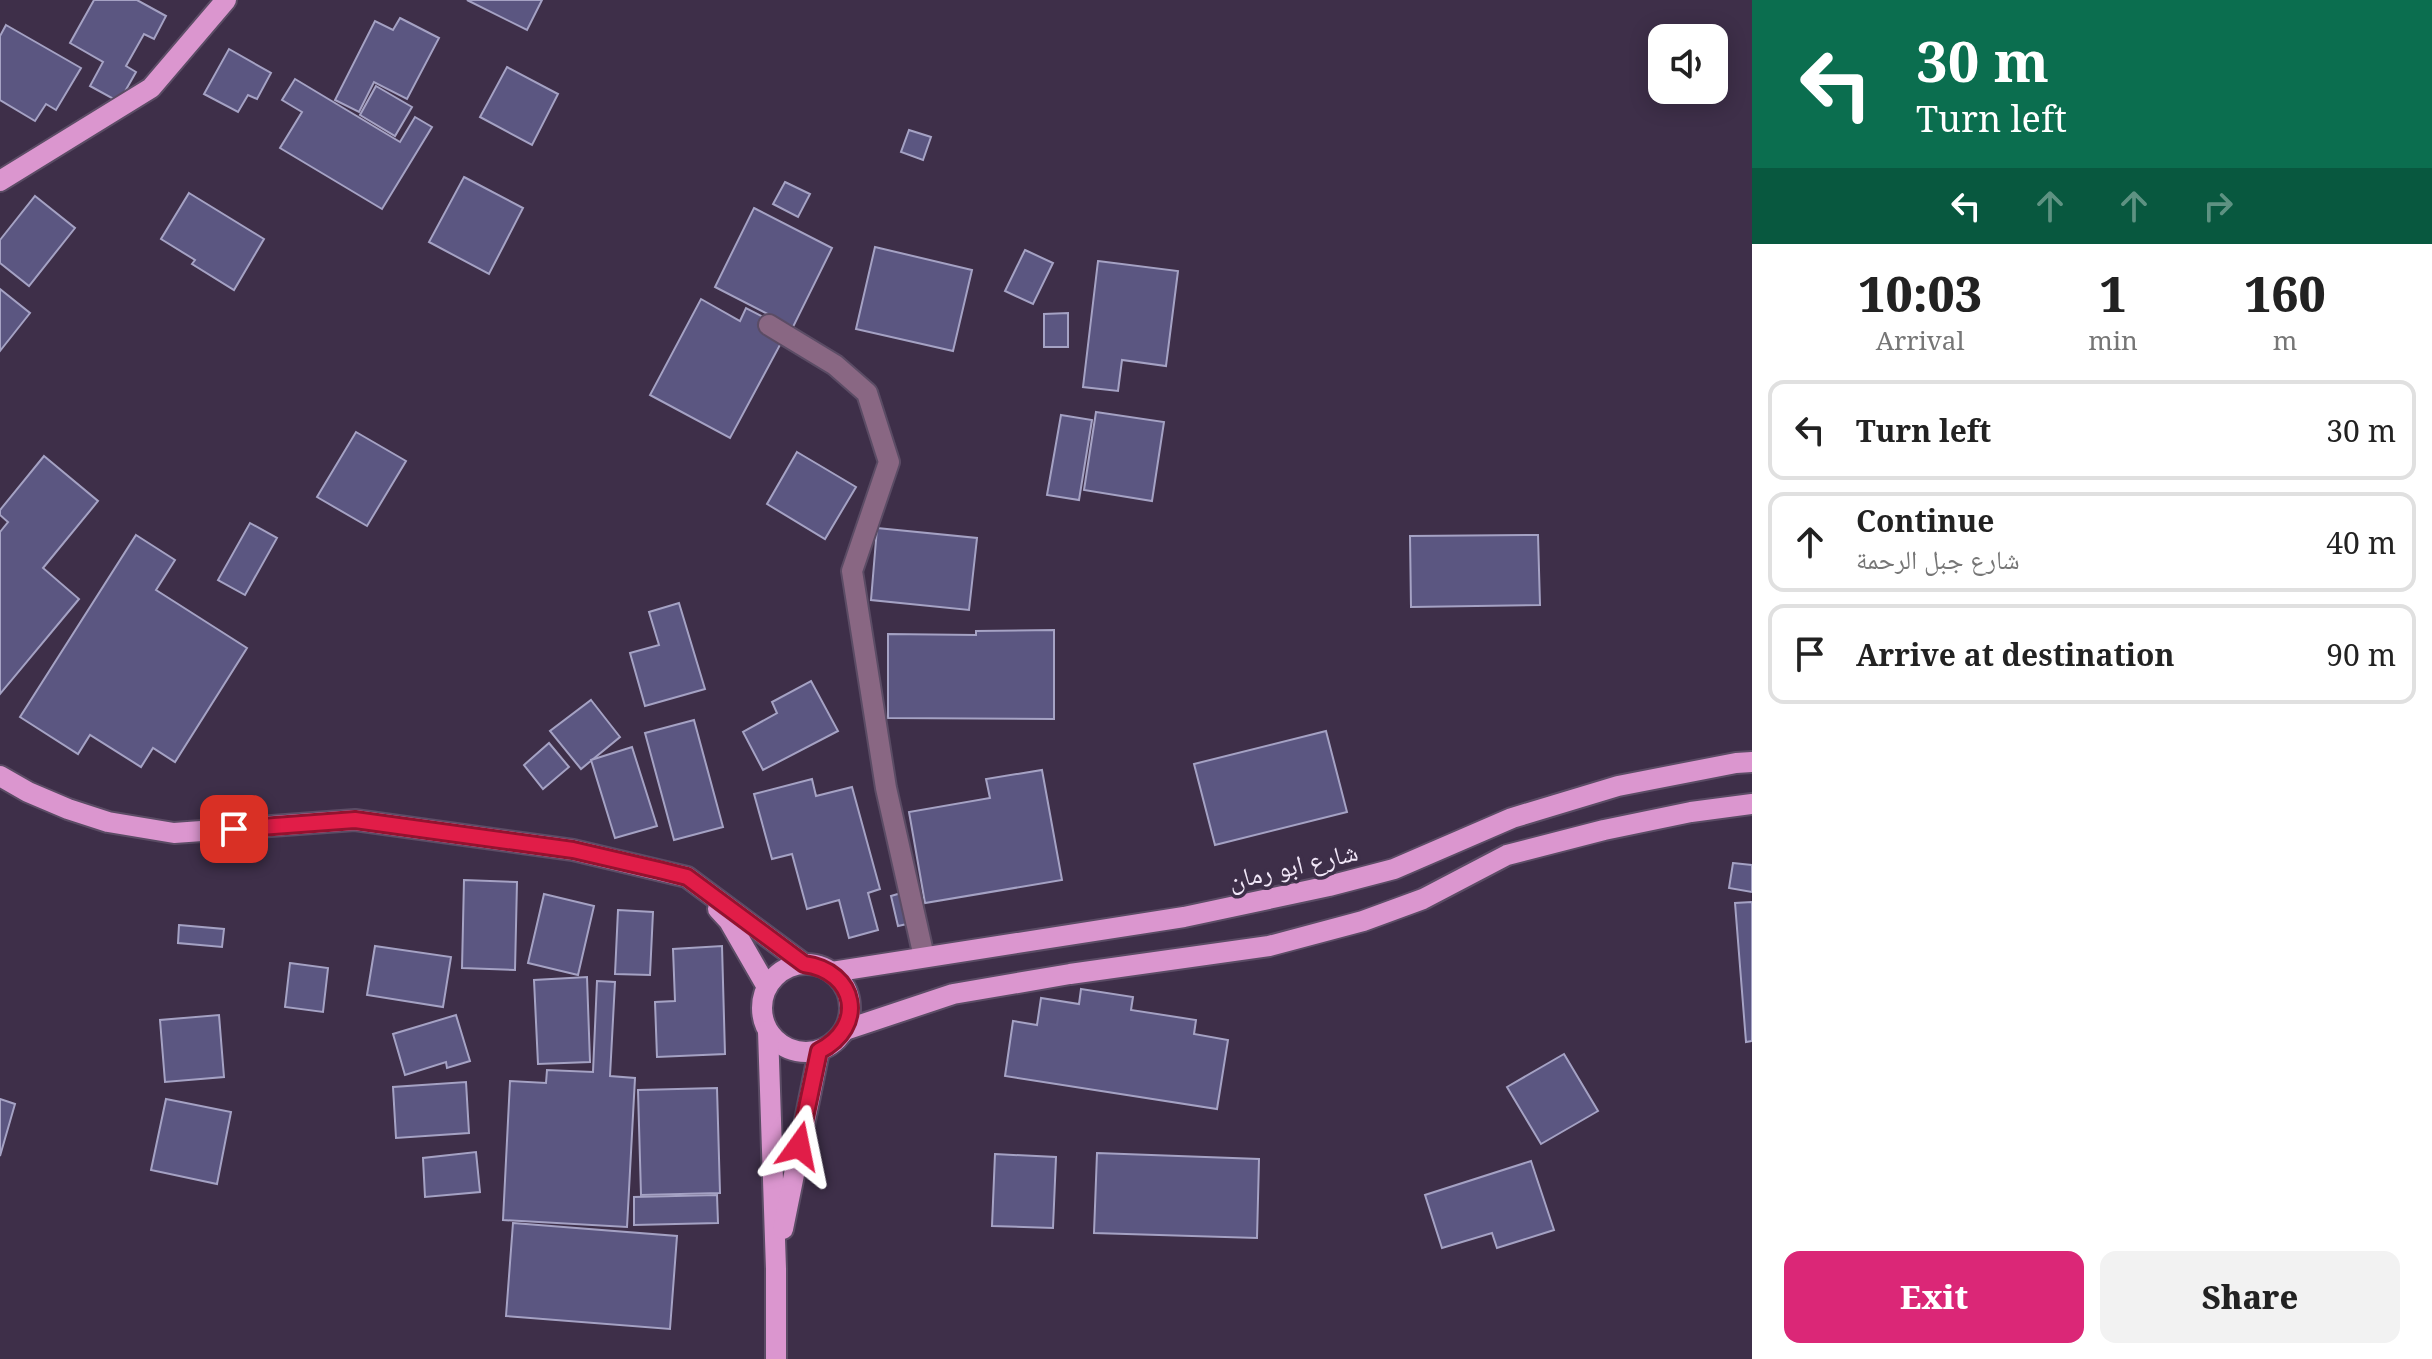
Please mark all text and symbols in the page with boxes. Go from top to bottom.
text: 30 m [1916,22,2049,98]
map controls [1648,24,1728,104]
button: sound [1648,24,1728,104]
icon: left [1784,32,1888,136]
text: Turn left [1916,94,2067,143]
icon: left [1944,184,1988,228]
icon: ahead [2028,184,2072,228]
icon: ahead [2112,184,2156,228]
icon: right [2196,184,2240,228]
text: 10:03 [1858,261,1982,326]
text: 1 [2099,261,2127,326]
text: 160 [2244,261,2326,326]
text: Arrival [1876,322,1965,358]
text: min [2088,322,2138,358]
text: m [2273,322,2297,358]
icon: left [1788,408,1832,452]
text: Turn left [1856,410,1991,451]
text: 30 m [2326,410,2396,451]
text: Continue [1856,500,1994,541]
icon: ahead [1788,520,1832,564]
text: 40 m [2326,522,2396,563]
text: شارع جبل الرحمة [1856,541,2020,577]
icon: arrive [1788,632,1832,676]
text: Arrive at destination [1856,634,2175,675]
text: 90 m [2326,634,2396,675]
pin [200,795,268,863]
icon: arrive [212,807,256,851]
street label: شارع ابو رمان [1224,833,1361,897]
position arrow [757,1104,841,1188]
button: Exit [1784,1251,2084,1343]
button: Share [2100,1251,2400,1343]

